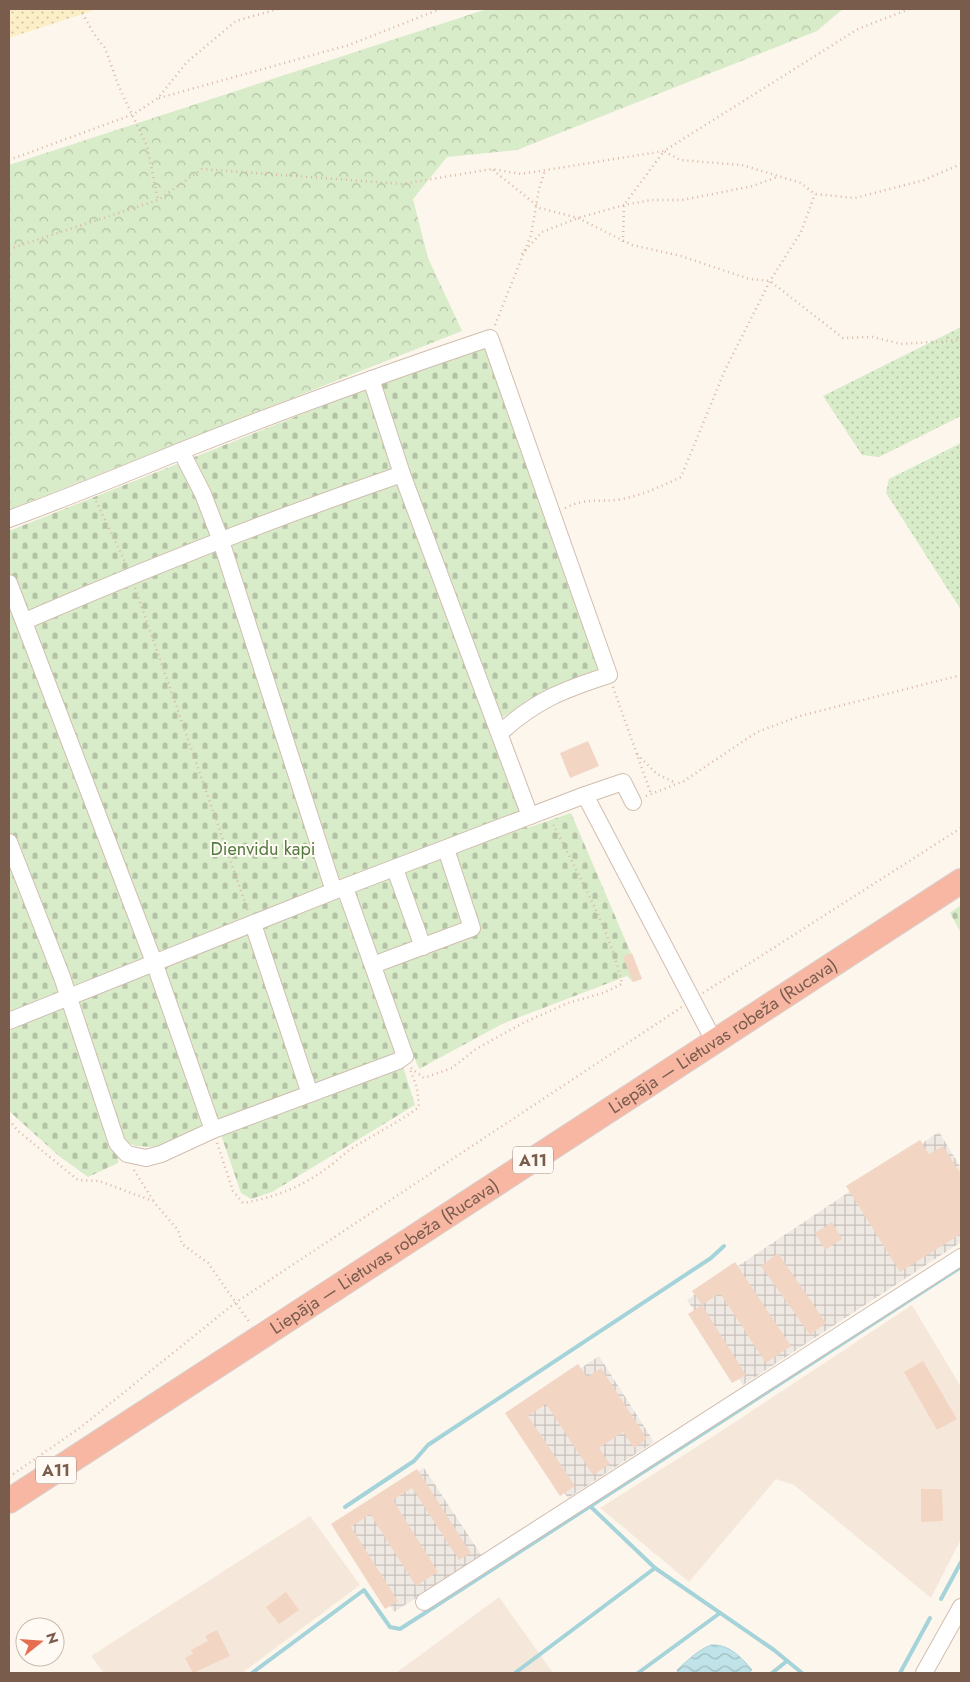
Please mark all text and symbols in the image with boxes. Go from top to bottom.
park label: Dienvidu kapi [211,836,315,862]
street label: Liepāja — Lietuvas robeža (Rucava) [603,952,842,1120]
road number: A11 [513,1146,553,1174]
street label: Liepāja — Lietuvas robeža (Rucava) [265,1172,504,1341]
road number: A11 [36,1456,76,1484]
north arrow [15,1617,65,1667]
text: N [41,1630,64,1646]

